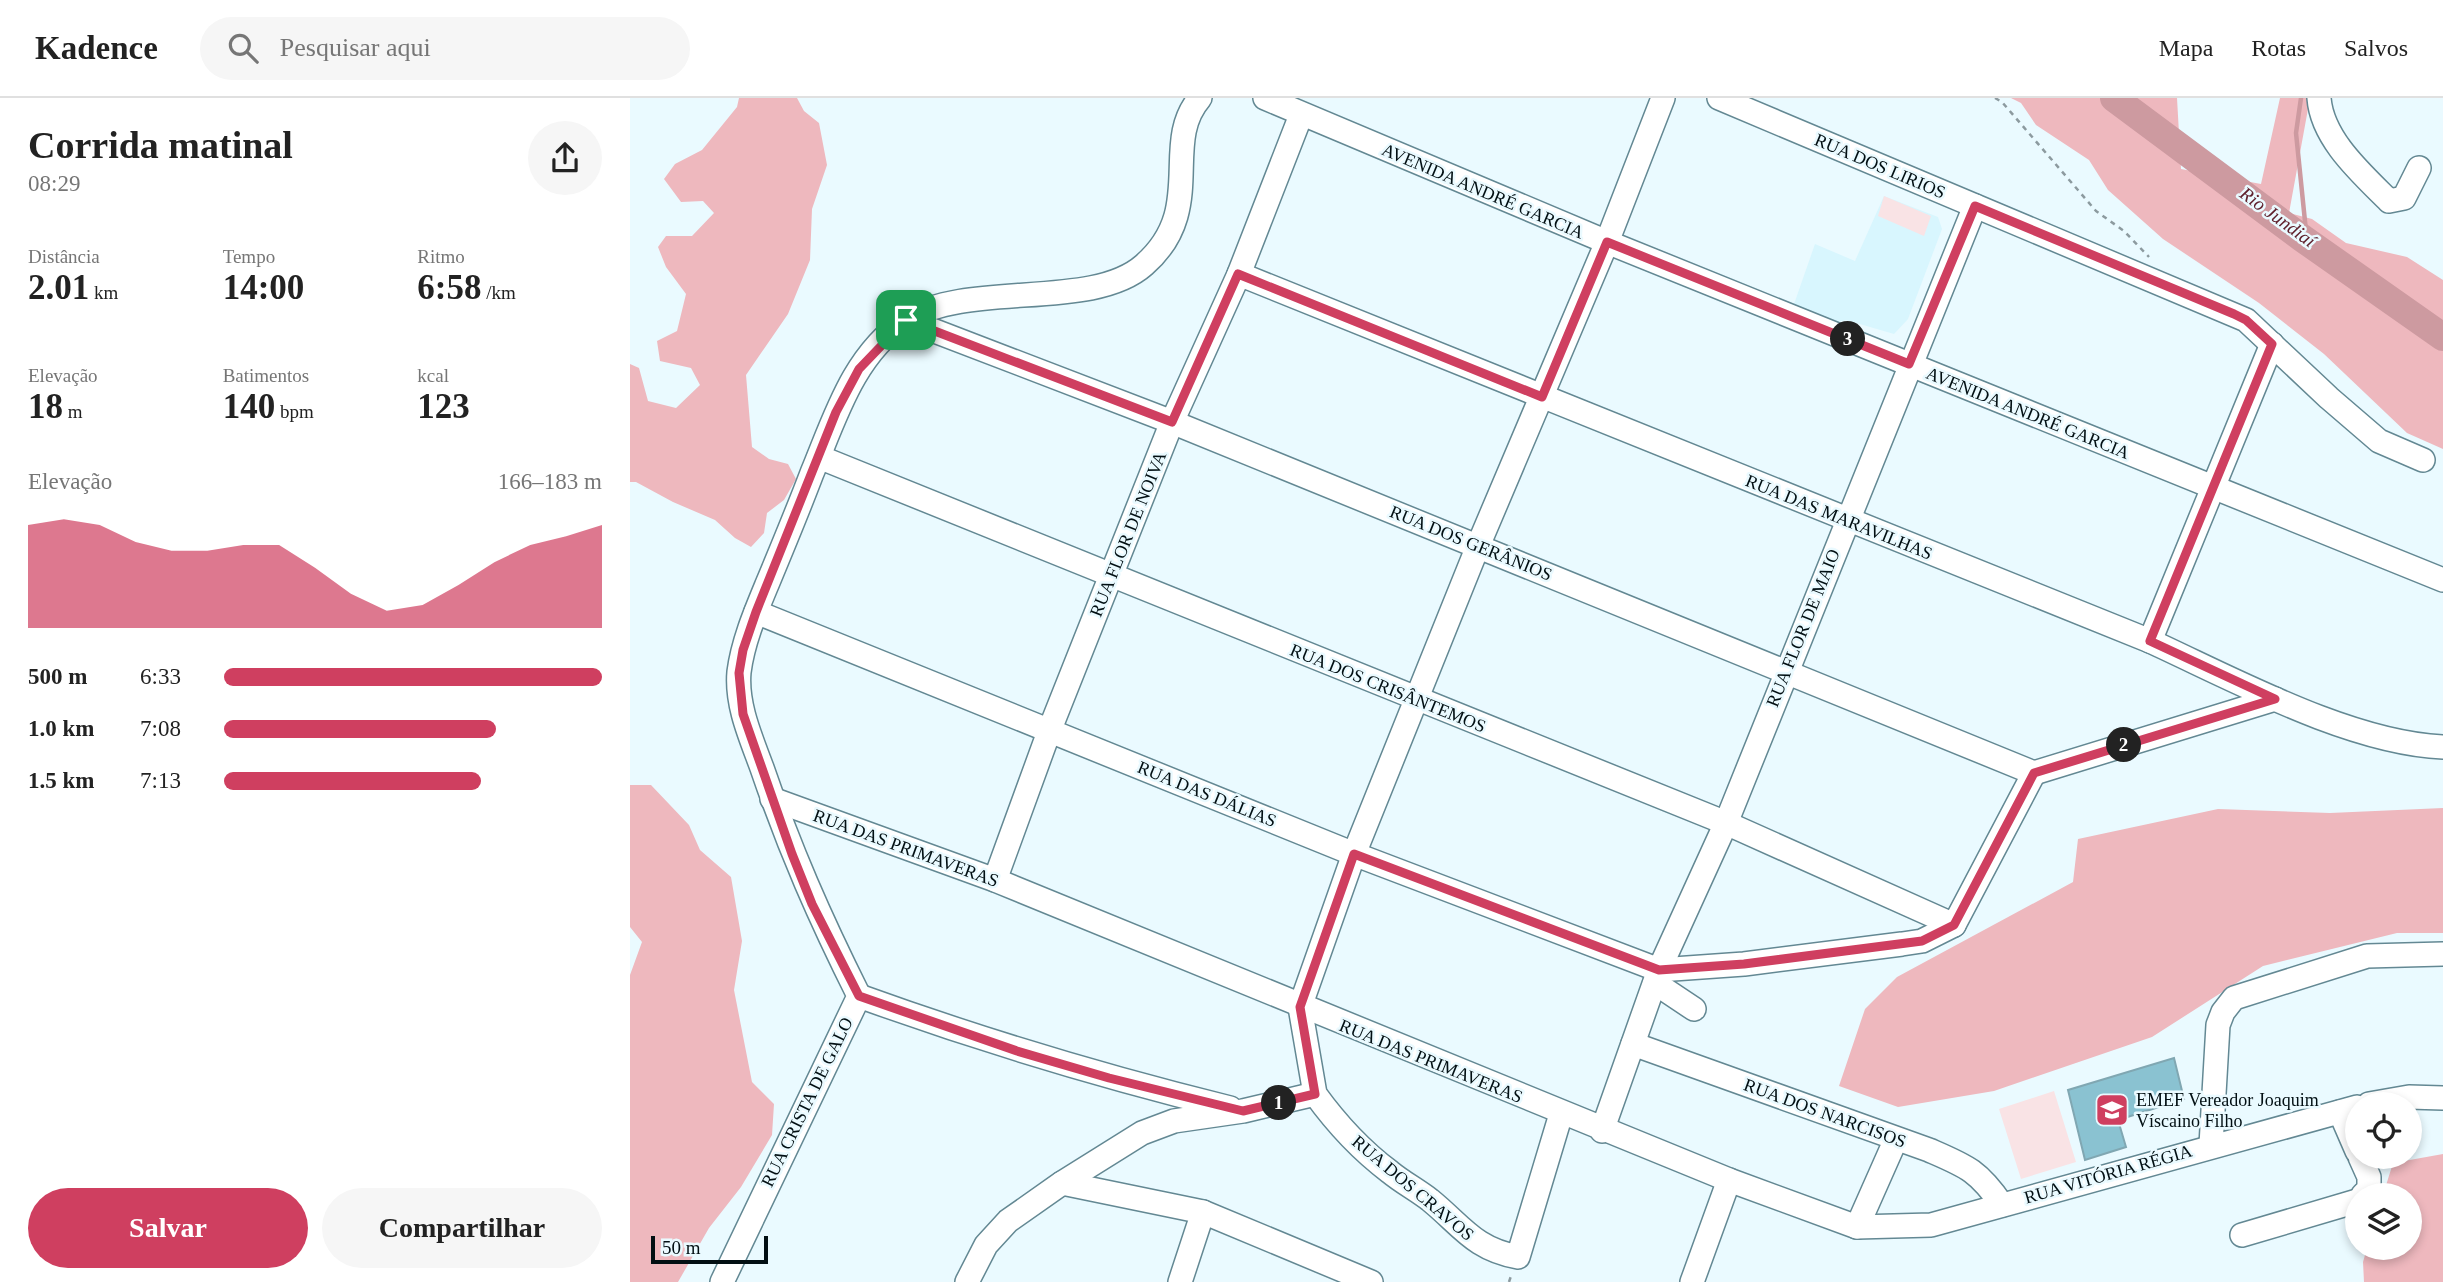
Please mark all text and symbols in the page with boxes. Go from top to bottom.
search box [200,17,690,80]
icon: search [224,29,262,67]
text: Kadence [35,30,158,66]
text: Pesquisar aqui [280,33,431,62]
text: Mapa [2159,35,2213,61]
text: Rotas [2251,35,2306,61]
text: Salvos [2344,35,2408,61]
button: share [528,121,602,195]
text: Corrida matinal [28,124,293,166]
street label: RUA DOS LIRIOS [1812,129,1948,203]
street label: AVENIDA ANDRÉ GARCIA [1379,138,1587,243]
text: 08:29 [28,171,80,196]
water label: Rio Jundiaí [2235,182,2321,252]
text: Distância [28,246,100,267]
text: Tempo [223,246,275,267]
text: Ritmo [417,246,465,267]
text: 2.01 [28,268,89,307]
text: 14:00 [223,268,304,307]
text: 6:58 [417,268,481,307]
text: km [89,282,118,303]
text: /km [481,282,516,303]
pin [876,290,936,350]
icon: arrive [887,301,925,339]
pin: 3 [1830,322,1866,356]
text: 3 [1843,328,1852,349]
street label: AVENIDA ANDRÉ GARCIA [1923,362,2133,463]
text: Elevação [28,365,98,386]
text: Batimentos [223,365,309,386]
text: kcal [417,365,449,386]
text: 18 [28,387,63,426]
text: 140 [223,387,275,426]
text: 123 [417,387,470,426]
text: m [63,401,83,422]
text: bpm [275,401,314,422]
street label: RUA FLOR DE NOIVA [1086,449,1170,619]
text: Elevação [28,469,112,494]
text: 166–183 m [498,469,602,494]
street label: RUA DAS MARAVILHAS [1743,470,1935,564]
street label: RUA DOS GERÂNIOS [1387,500,1555,585]
street label: RUA FLOR DE MAIO [1762,546,1844,710]
street label: RUA DOS CRISÂNTEMOS [1287,639,1489,736]
text: 500 m [28,664,87,689]
text: 6:33 [140,664,181,689]
text: 1.0 km [28,716,94,741]
text: 7:08 [140,716,181,741]
pin: 2 [2106,728,2142,762]
text: 2 [2119,734,2128,755]
street label: RUA DAS DÁLIAS [1135,756,1280,831]
text: 1.5 km [28,768,94,793]
text: 7:13 [140,768,181,793]
street label: RUA DAS PRIMAVERAS [811,805,1001,891]
street label: RUA CRISTA DE GALO [757,1014,857,1190]
street label: RUA DAS PRIMAVERAS [1337,1015,1525,1107]
street label: RUA DOS NARCISOS [1741,1074,1909,1152]
pin: 1 [1262,1086,1296,1121]
place label: EMEF Vereador Joaquim Víscaino Filho [2136,1090,2319,1131]
school or university icon: EMEF Vereador Joaquim Víscaino Filho [2093,1091,2131,1129]
text: 1 [1274,1092,1283,1113]
map controls [2345,1092,2422,1260]
button: locate [2345,1092,2422,1169]
street label: RUA DOS CRAVOS [1348,1131,1478,1245]
street label: RUA VITÓRIA RÉGIA [2021,1139,2194,1208]
button: layers [2345,1183,2422,1260]
button: Salvar [28,1188,308,1268]
button: Compartilhar [322,1188,602,1268]
scale bar [651,1233,768,1265]
text: 50 m [662,1237,701,1258]

